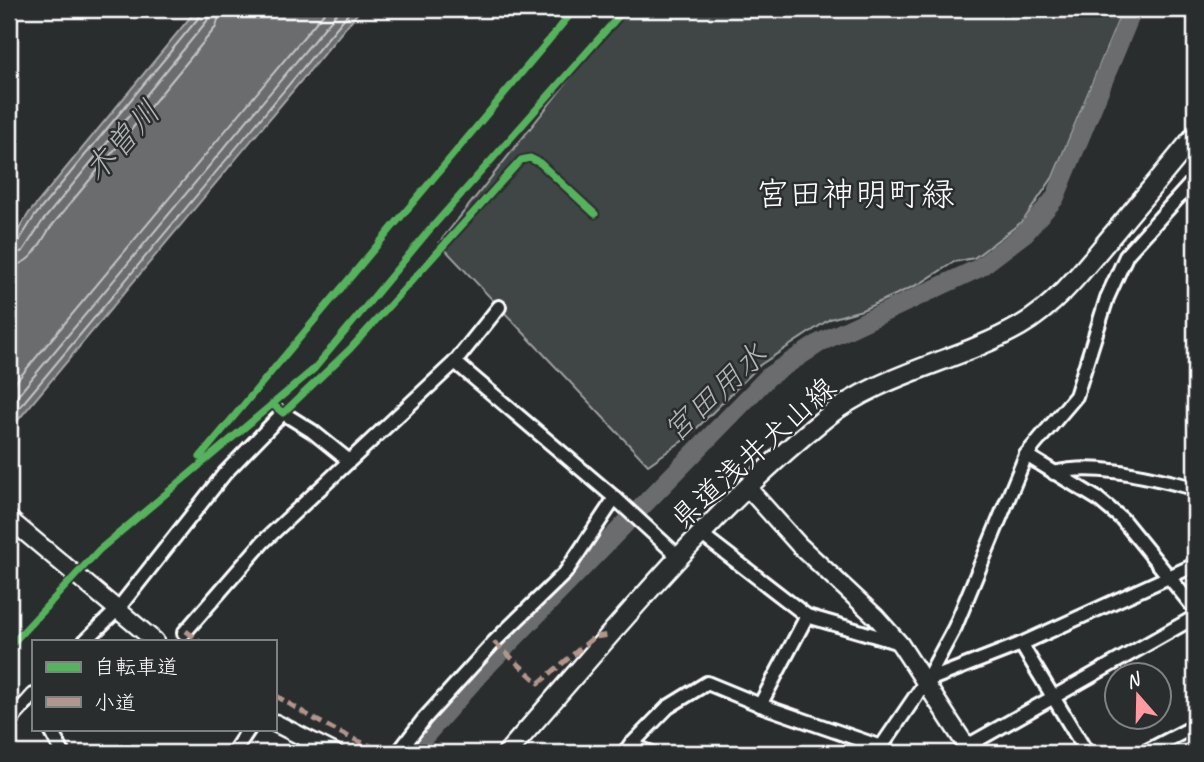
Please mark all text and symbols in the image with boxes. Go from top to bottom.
water label: 木曽川 [75,92,169,190]
district label: 宮田神明町緑 [756,173,954,215]
water label: 宮田用水 [654,334,776,452]
street label: 県道浅井犬山線 [662,369,844,537]
legend [32,640,276,730]
text: 自転車道 [94,654,178,680]
north arrow [1102,660,1172,730]
text: N [1123,667,1145,694]
text: 小道 [94,690,136,716]

